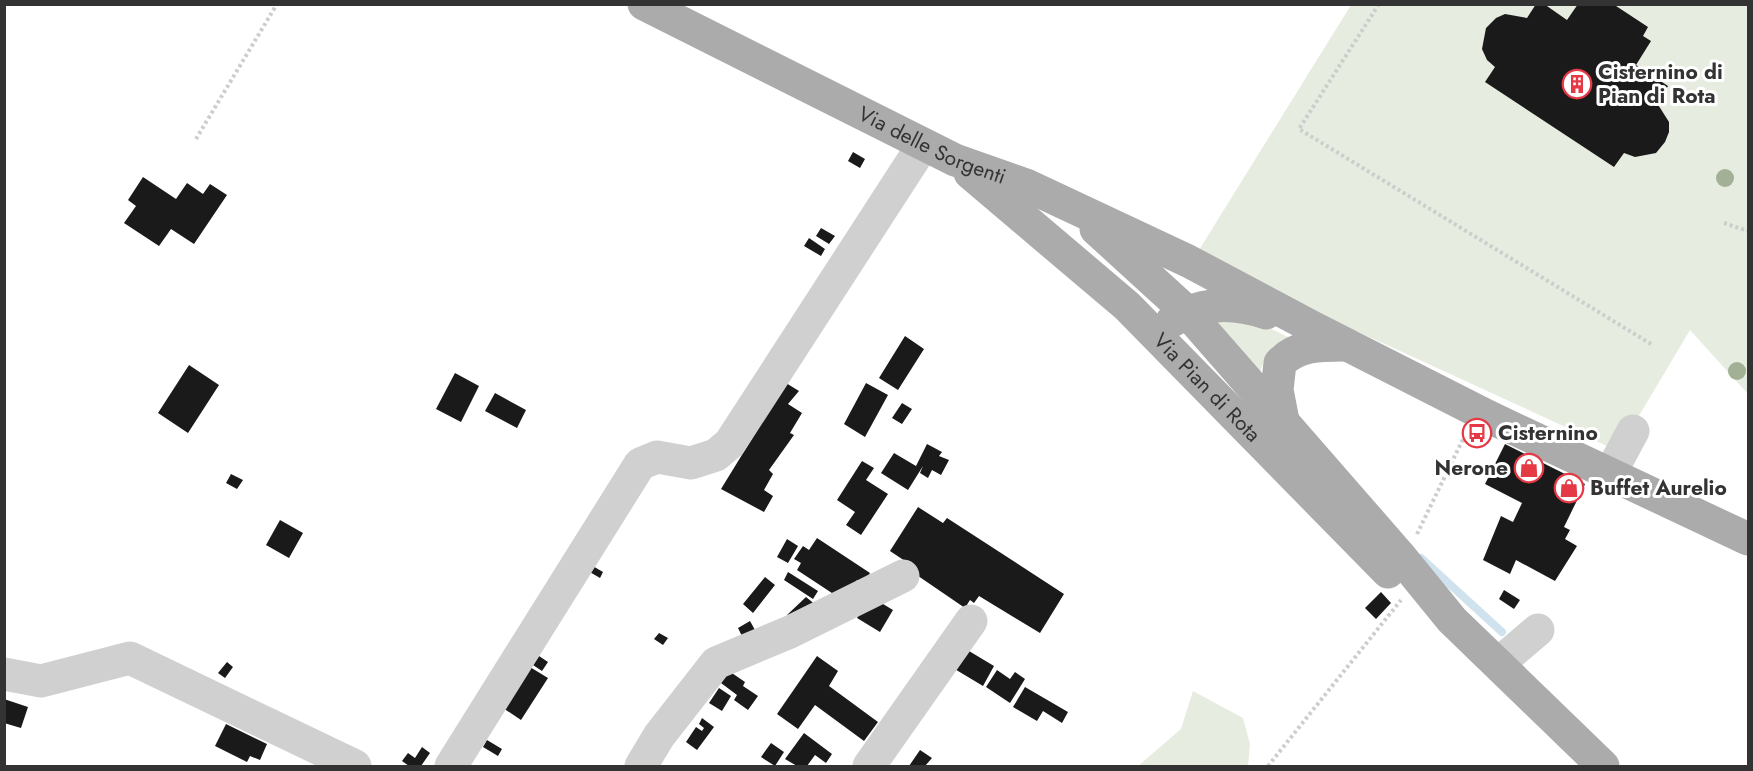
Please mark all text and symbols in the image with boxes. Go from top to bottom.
place label: Cisternino di Pian di Rota [1598,57,1723,111]
building icon: Cisternino di Pian di Rota [1561,68,1593,100]
street label: Via delle Sorgenti [853,99,1010,192]
street label: Via Pian di Rota [1146,326,1268,449]
bus stop icon: Cisternino [1461,417,1493,449]
place label: Cisternino [1498,418,1598,448]
shop icon: Nerone [1513,452,1545,484]
place label: Nerone [1434,453,1508,483]
shop icon: Buffet Aurelio [1553,472,1585,504]
place label: Buffet Aurelio [1590,473,1727,503]

